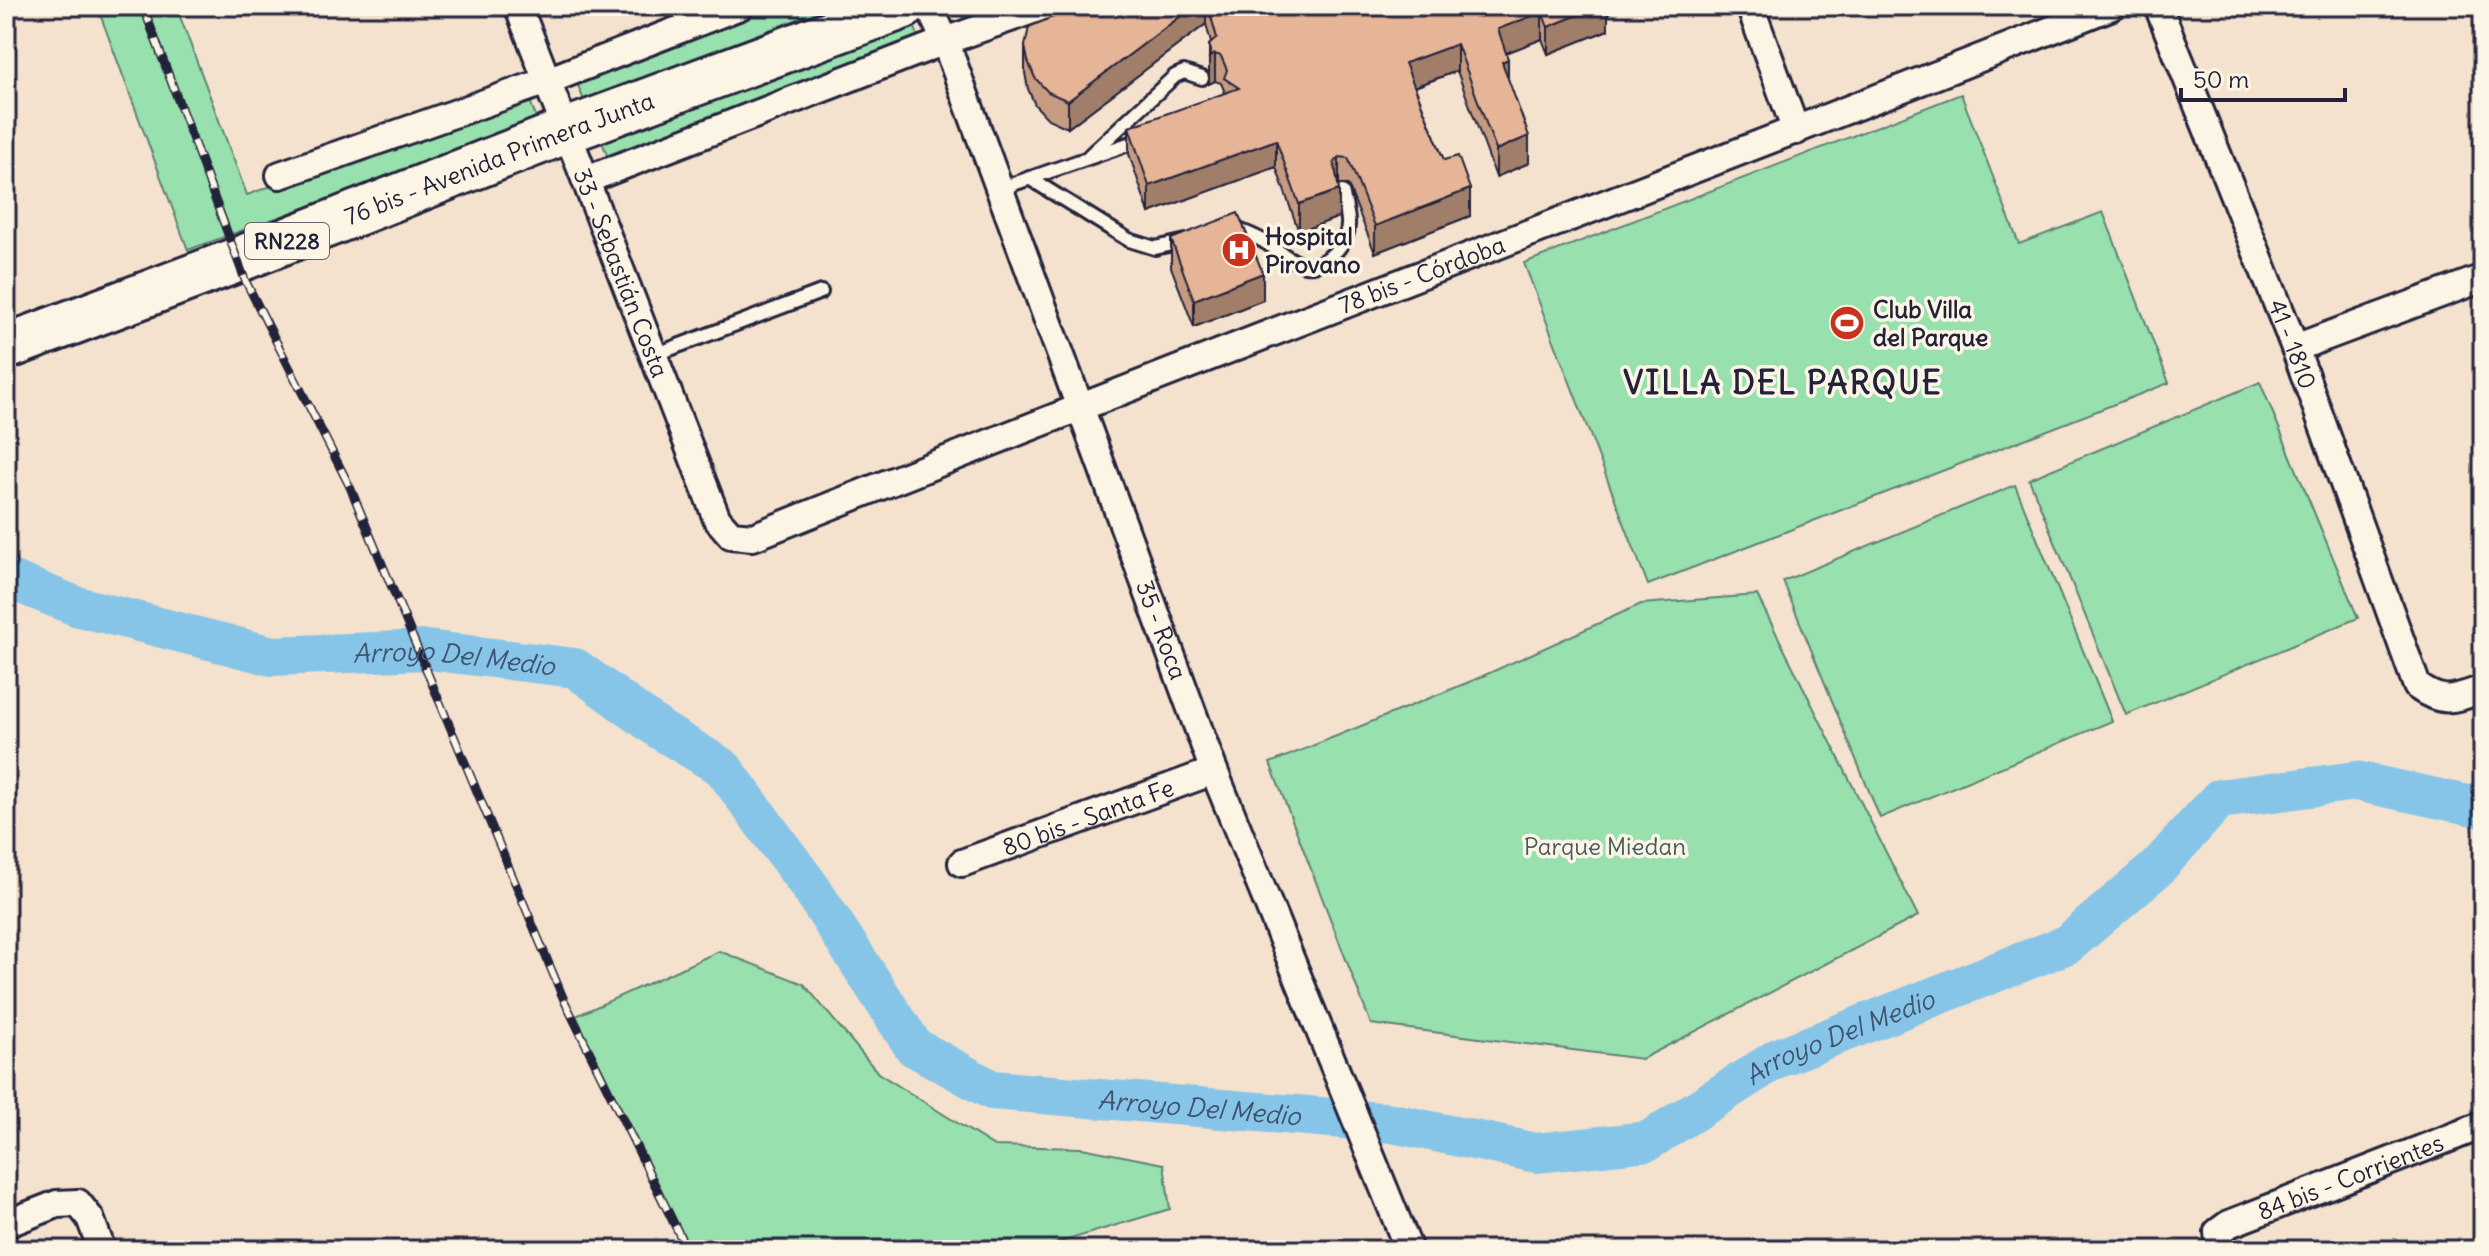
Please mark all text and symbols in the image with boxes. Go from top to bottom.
scale bar [2181,52,2345,102]
text: 50 m [2193,64,2249,94]
street label: 76 bis - Avenida Primera Junta [340,85,658,231]
street label: 33 - Sebastián Costa [567,164,676,381]
place label: Hospital Pirovano [1265,221,1360,279]
road number: RN228 [245,223,329,259]
street label: 78 bis - Córdoba [1334,229,1509,320]
hospital icon: Hospital Pirovano [1220,231,1258,269]
place label: Club Villa del Parque [1873,294,1988,352]
street label: 41 - 1810 [2262,295,2323,393]
sports icon: Club Villa del Parque [1828,304,1866,342]
district label: VILLA DEL PARQUE [1623,362,1943,403]
street label: 35 - Roca [1130,576,1194,684]
water label: Arroyo Del Medio [352,633,558,682]
street label: 80 bis - Santa Fe [998,772,1178,862]
park label: Parque Miedan [1524,831,1686,861]
water label: Arroyo Del Medio [1738,981,1940,1092]
water label: Arroyo Del Medio [1097,1082,1303,1132]
street label: 84 bis - Corrientes [2253,1127,2448,1226]

